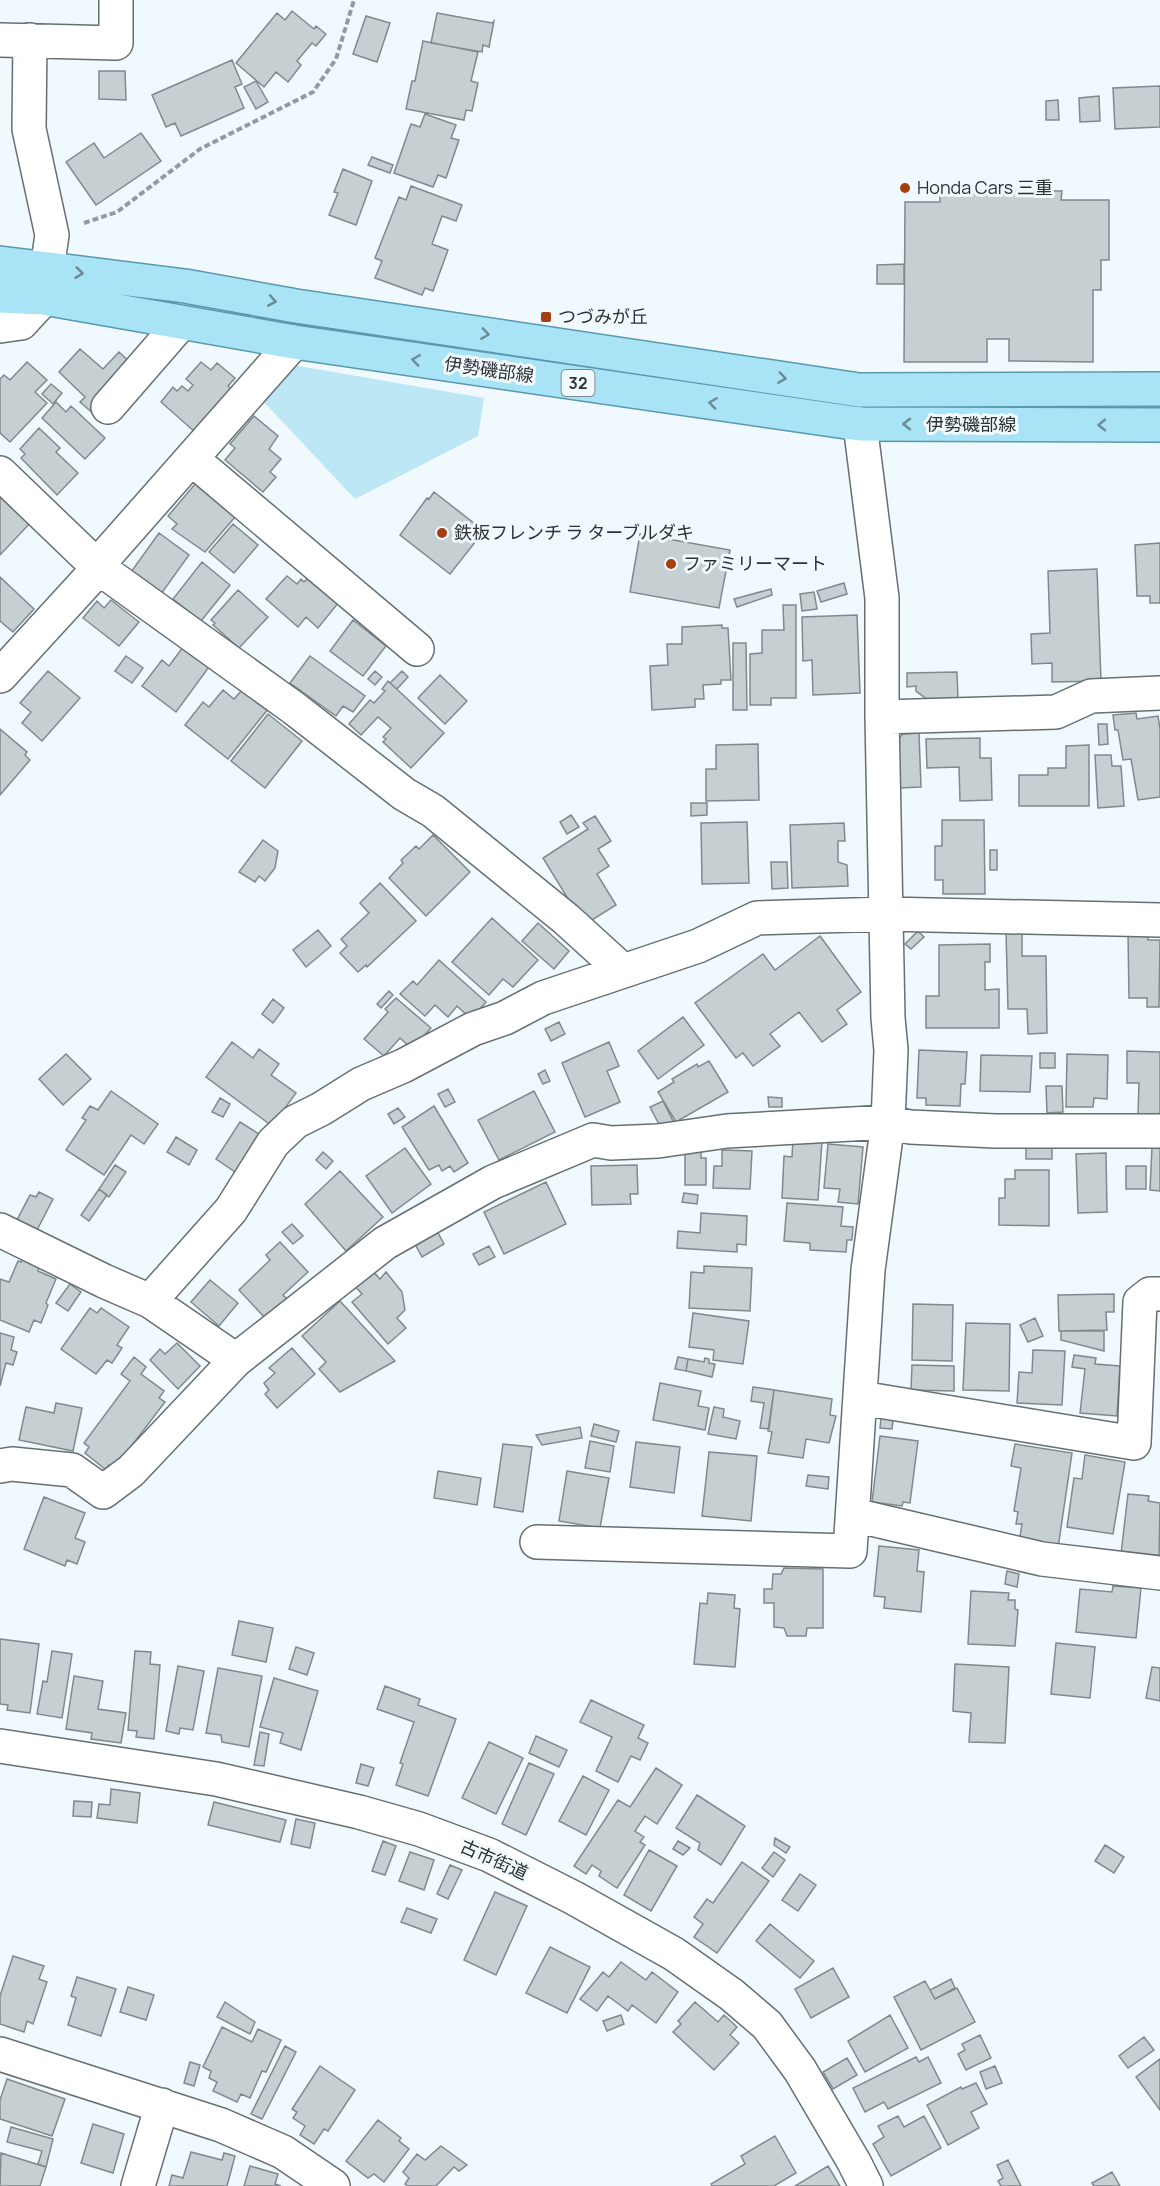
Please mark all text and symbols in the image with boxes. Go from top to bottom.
place label: Honda Cars 三重 [917,175,1053,199]
marker: Honda Cars 三重 [898,181,912,195]
one-way arrow [74,266,83,279]
one-way arrow [267,295,276,307]
place label: つづみが丘 [558,304,648,328]
marker: つづみが丘 [539,310,553,324]
one-way arrow [480,327,490,340]
street label: 伊勢磯部線 [443,351,535,387]
one-way arrow [412,354,421,366]
road number: 32 [562,370,594,396]
one-way arrow [777,372,787,384]
one-way arrow [708,397,718,409]
street label: 伊勢磯部線 [926,412,1016,436]
one-way arrow [902,418,911,431]
one-way arrow [1097,419,1106,431]
place label: 鉄板フレンチ ラ ターブルダキ [454,520,694,544]
marker: 鉄板フレンチ ラ ターブルダキ [435,526,449,540]
place label: ファミリーマート [683,551,827,575]
marker: ファミリーマート [664,557,678,571]
street label: 古市街道 [457,1833,532,1885]

